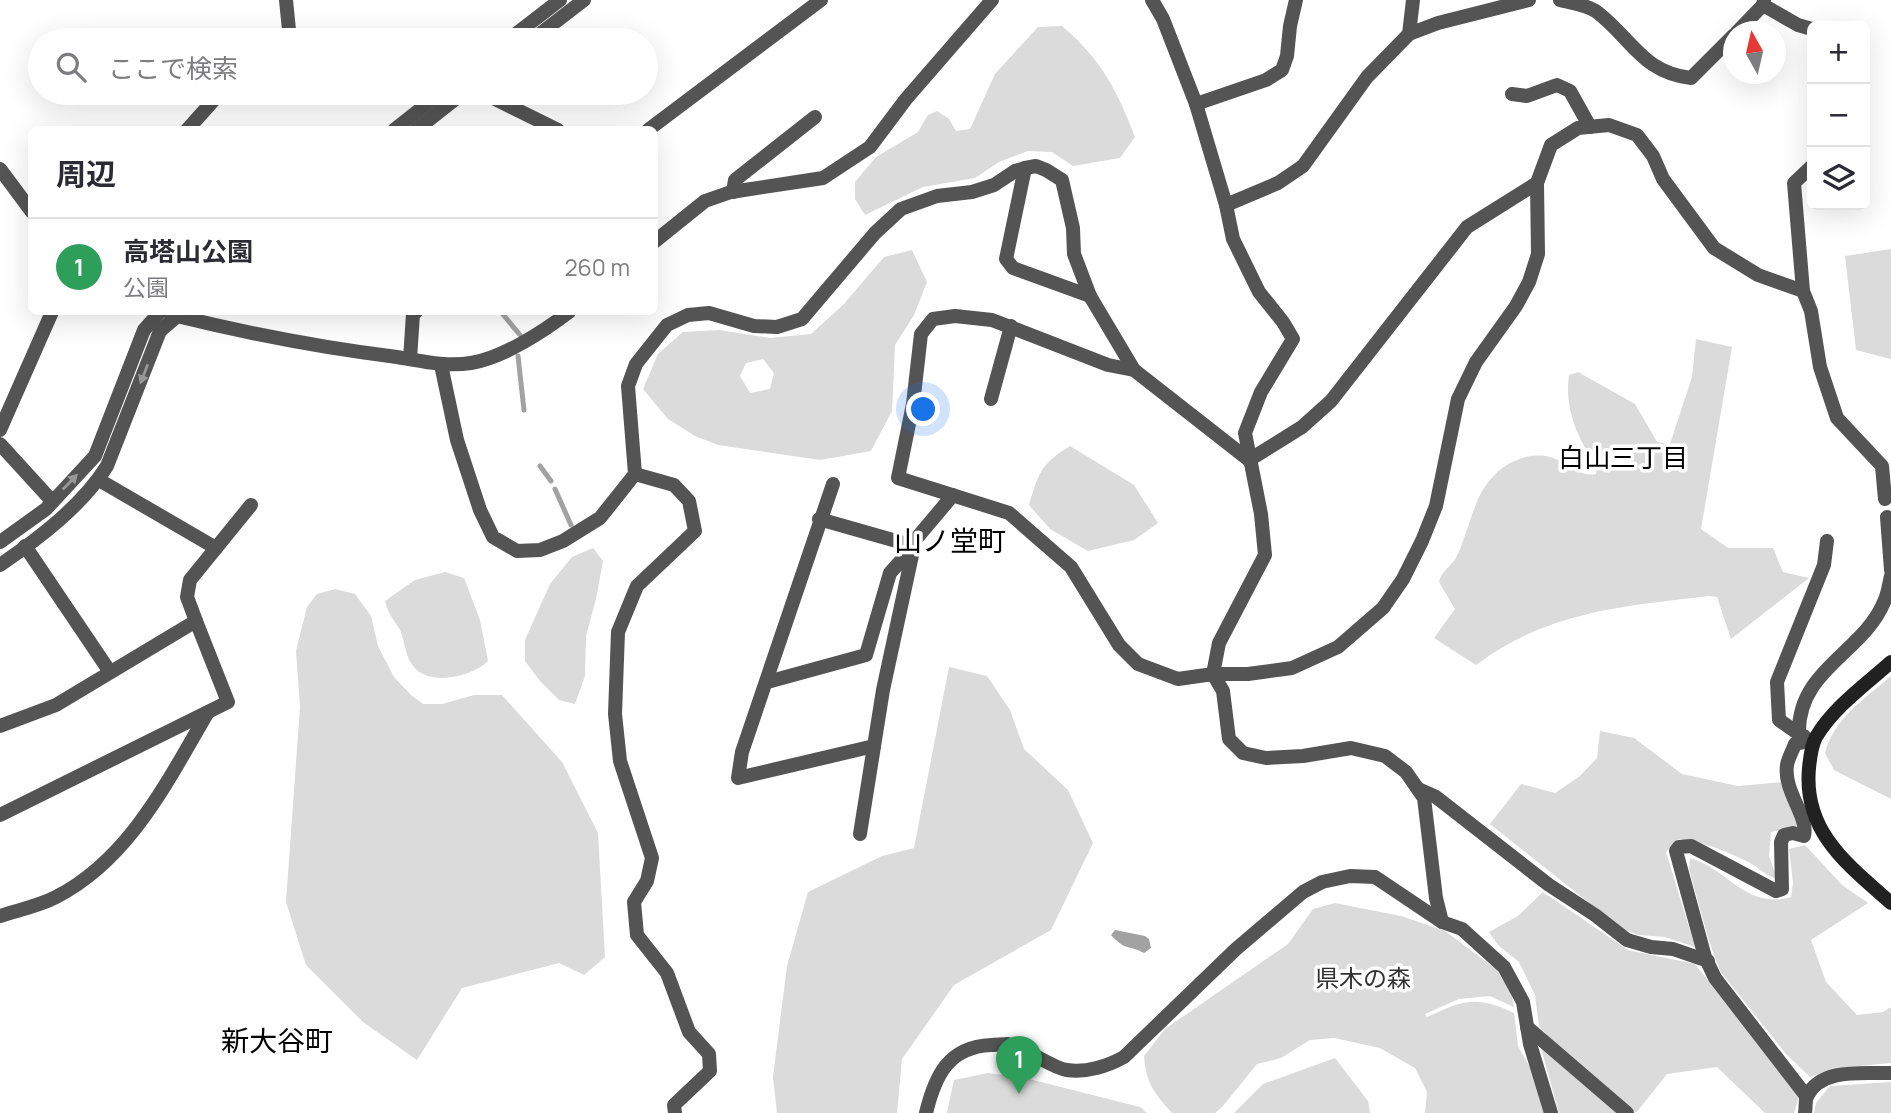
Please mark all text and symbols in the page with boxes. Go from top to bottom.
north arrow [1723,21,1786,84]
map controls [1807,21,1870,210]
button: + [1807,21,1870,84]
search box [28,28,658,105]
icon: search [52,48,90,86]
text: ここで検索 [108,50,238,86]
button: − [1807,84,1870,147]
button: layers [1807,147,1870,210]
text: 周辺 [56,153,116,194]
text: 高塔山公園 [123,233,253,269]
text: 1 [74,251,84,283]
text: 260 m [564,251,630,283]
text: 公園 [123,271,169,303]
one-way arrow [139,364,150,385]
your location [906,392,940,426]
district label: 白山三丁目 [1558,439,1688,475]
one-way arrow [62,474,78,490]
district label: 山ノ堂町 [894,521,1006,559]
park label: 県木の森 [1315,961,1411,994]
district label: 新大谷町 [221,1021,333,1059]
pin: 1 [996,1036,1042,1094]

